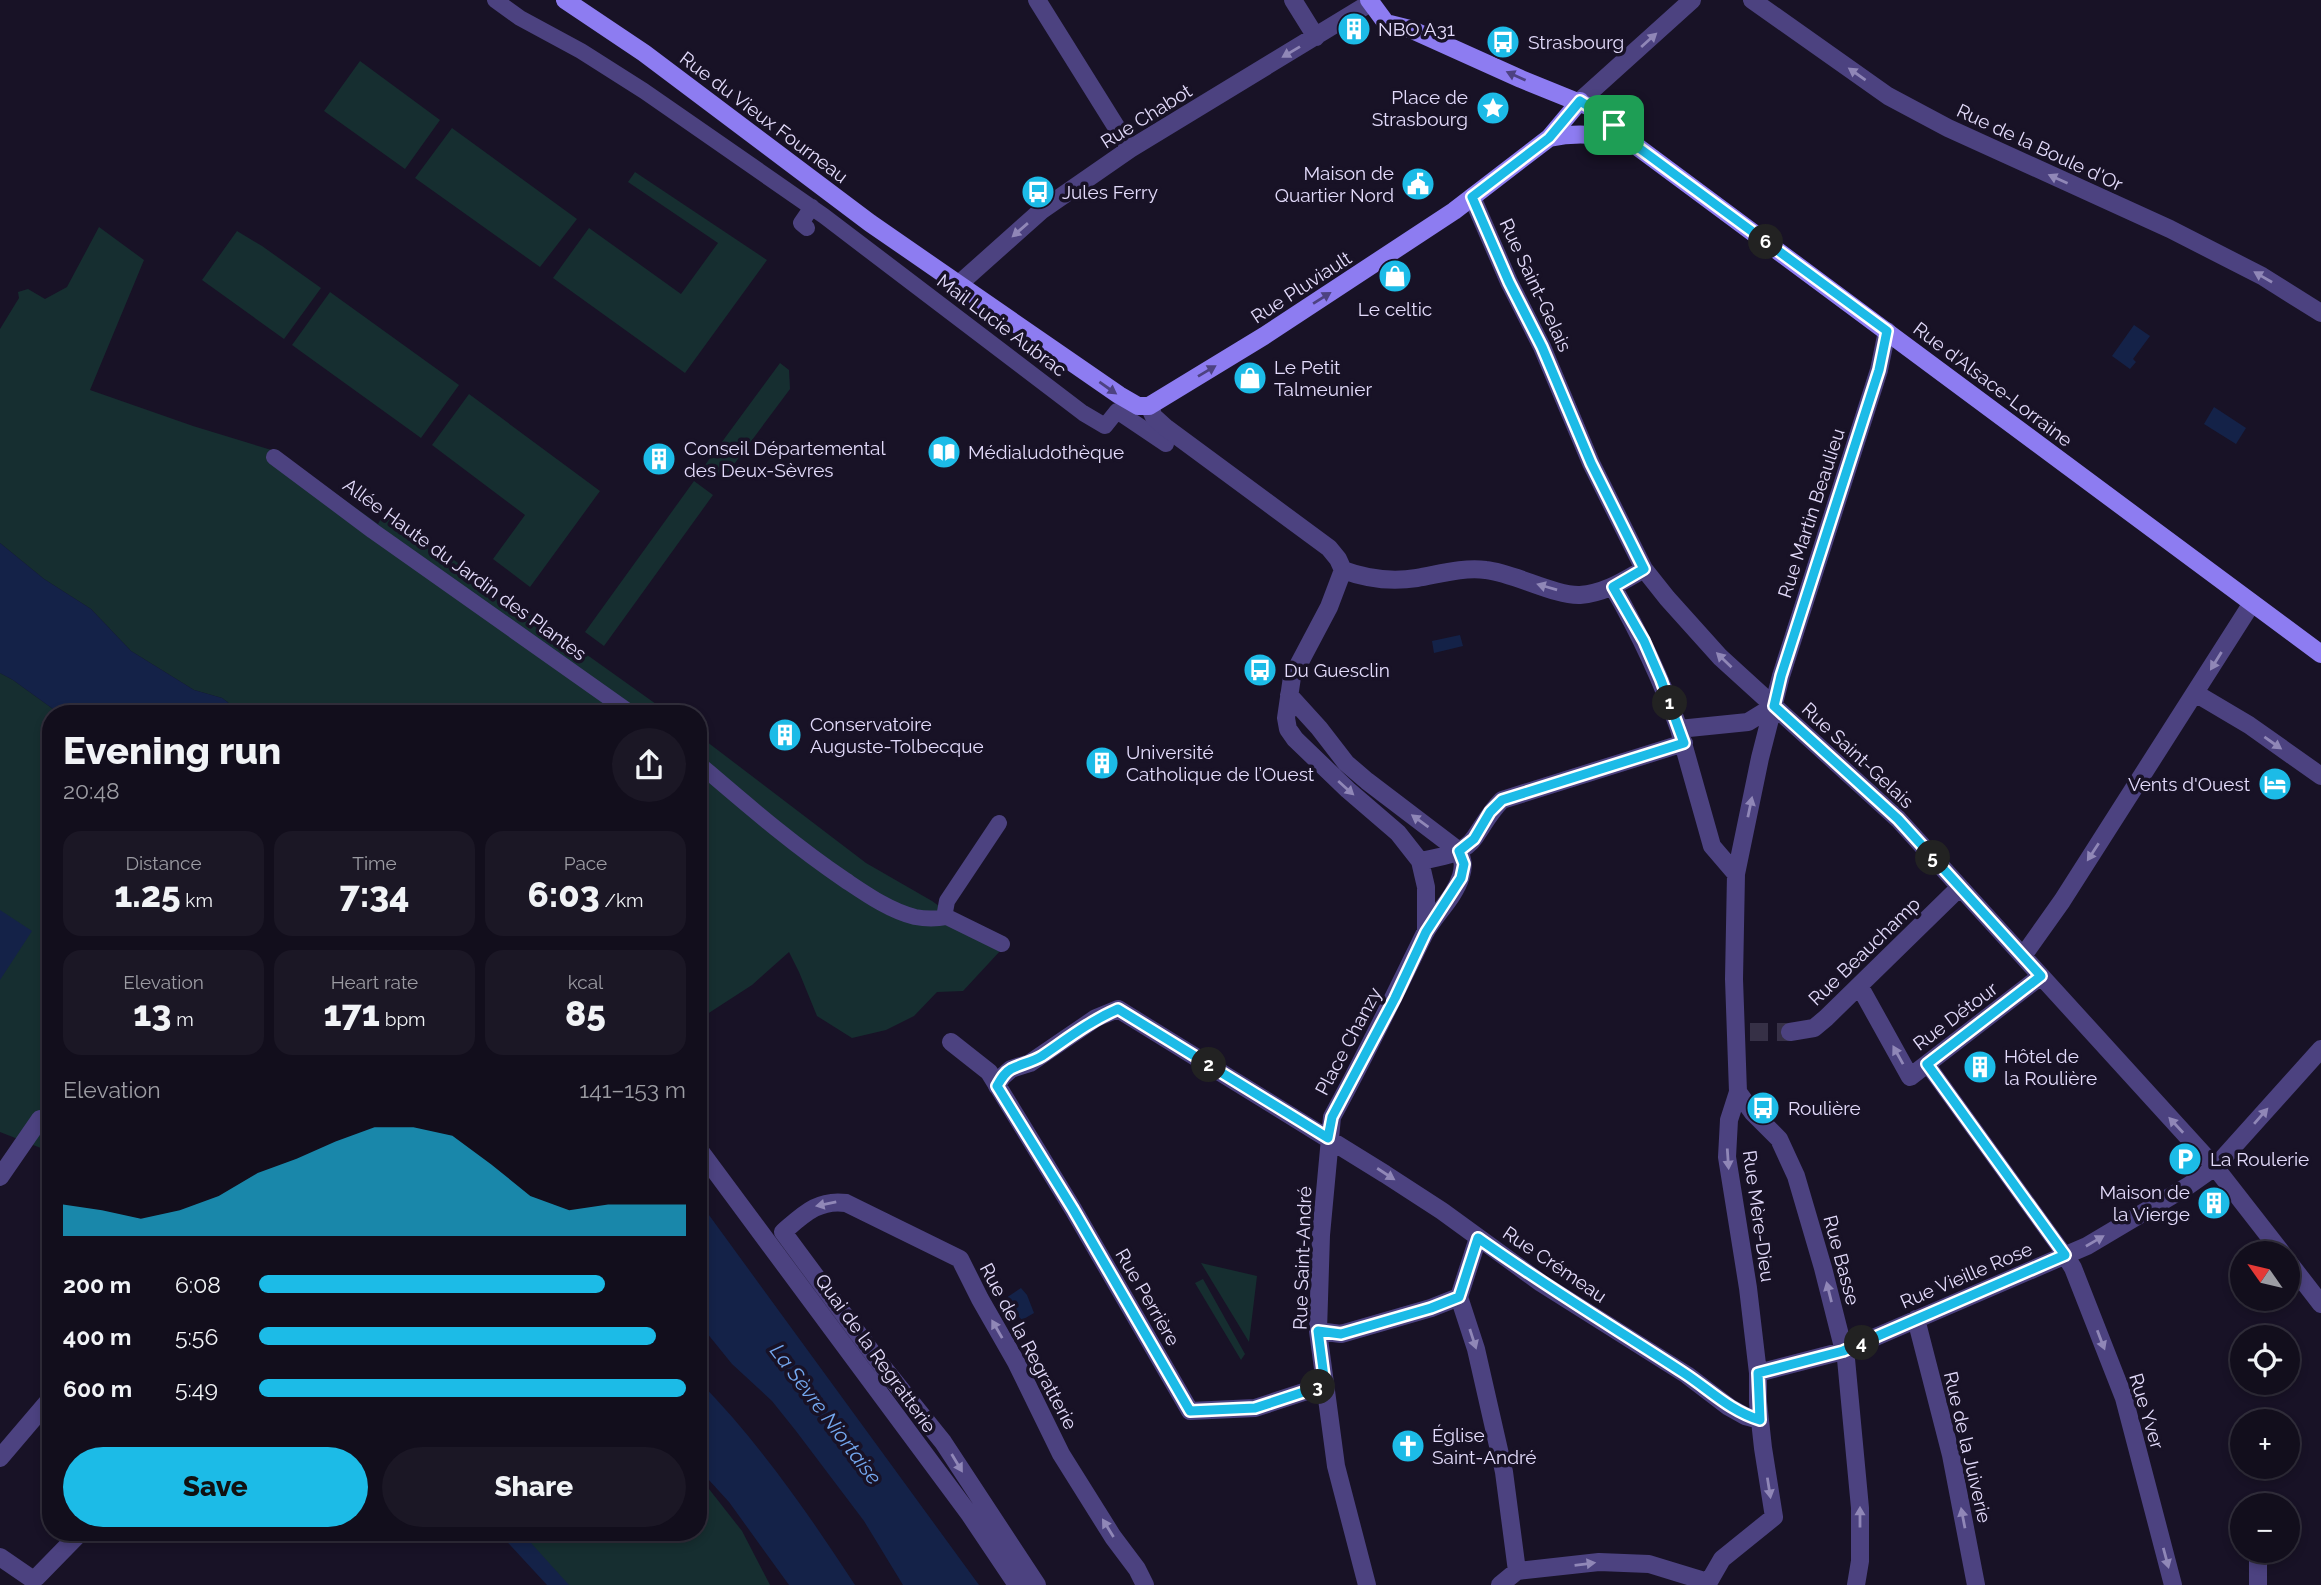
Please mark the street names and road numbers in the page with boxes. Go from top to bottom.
street label: Rue du Vieux Fourneau [676,47,852,187]
street label: Rue Chabot [1096,79,1196,153]
street label: Rue de la Boule d'Or [1954,99,2127,195]
street label: Rue Saint-Gelais [1495,215,1577,355]
street label: Rue Pluviault [1247,246,1356,328]
street label: Mail Lucie Aubrac [933,269,1071,381]
street label: Rue d'Alsace-Lorraine [1909,317,2077,451]
street label: Rue Martin Beaulieu [1773,426,1849,600]
street label: Allée Haute du Jardin des Plantes [339,473,591,665]
street label: Rue Saint-Gelais [1798,698,1918,812]
street label: Rue Beauchamp [1804,892,1924,1010]
street label: Rue Détour [1909,977,2002,1055]
street label: Place Chanzy [1310,983,1386,1099]
street label: Rue Mère-Dieu [1739,1149,1779,1283]
street label: Rue Saint-André [1288,1186,1316,1330]
street label: Rue Basse [1819,1213,1865,1307]
street label: Rue Crémeau [1499,1221,1611,1307]
street label: Rue Vieille Rose [1897,1237,2035,1313]
street label: Rue Perrière [1111,1245,1185,1349]
street label: Rue de la Regratterie [976,1259,1082,1433]
street label: Quai de la Regratterie [811,1269,941,1437]
street label: Rue de la Juiverie [1940,1369,1996,1525]
street label: Rue Yver [2125,1370,2169,1452]

